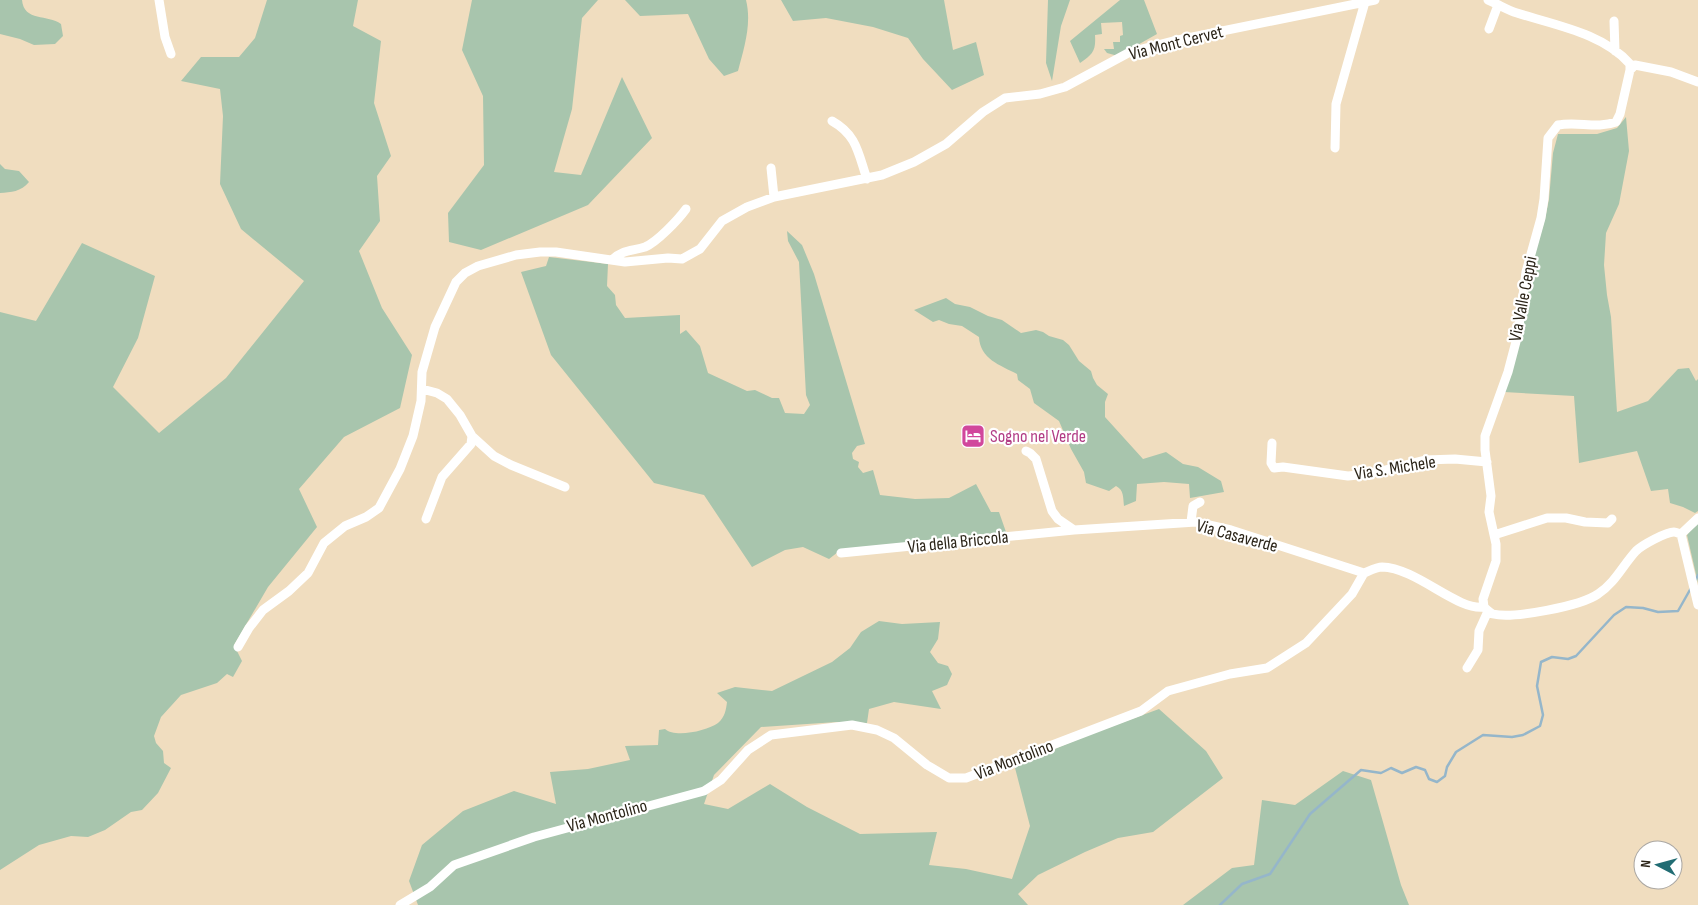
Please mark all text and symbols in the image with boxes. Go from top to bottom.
street label: Via Mont Cervet [1127,21,1226,65]
street label: Via Valle Ceppi [1504,255,1542,343]
hotel icon: Sogno nel Verde [960,423,986,449]
place label: Sogno nel Verde [990,426,1086,447]
street label: Via S. Michele [1353,451,1437,485]
street label: Via Casaverde [1194,515,1280,557]
street label: Via della Briccola [907,526,1009,558]
street label: Via Montolino [972,735,1056,785]
street label: Via Montolino [565,795,649,837]
north arrow [1633,840,1683,890]
text: N [1637,859,1654,868]

